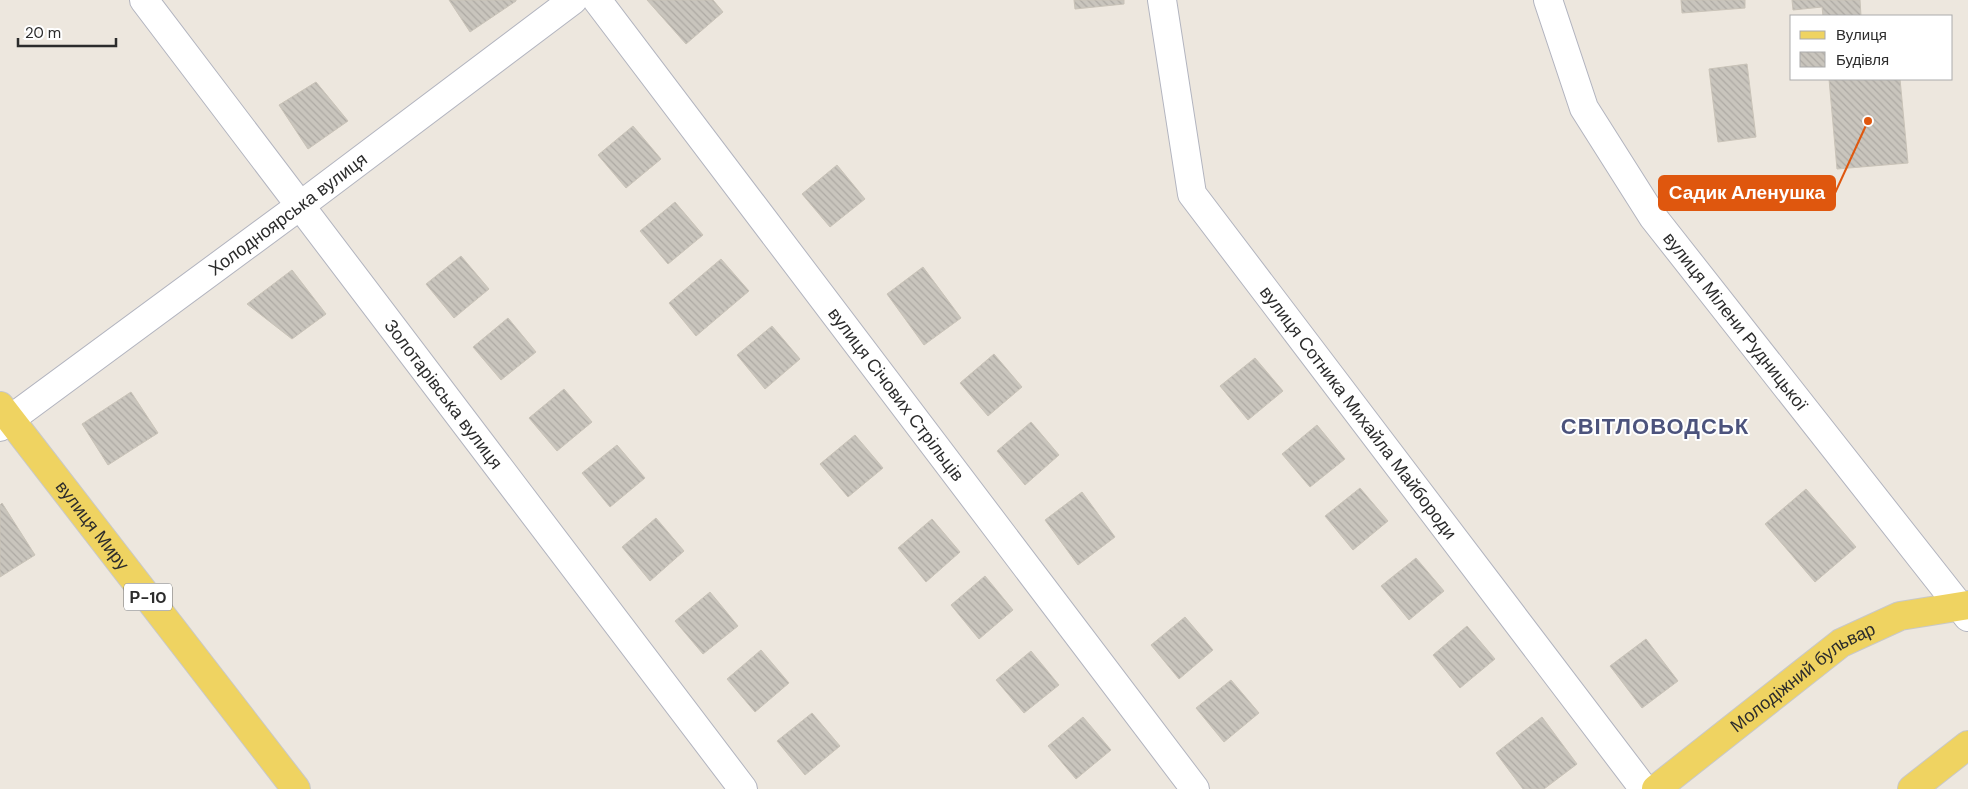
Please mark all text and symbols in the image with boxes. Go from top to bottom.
scale bar [18,15,115,47]
legend [1790,15,1953,80]
text: 20 m [25,23,61,43]
text: Вулиця [1836,25,1887,45]
text: Будівля [1836,50,1889,70]
street label: Холодноярська вулиця [204,147,372,281]
callout: Садик Аленушка [1659,176,1835,210]
text: Садик Аленушка [1669,180,1826,205]
street label: вулиця Мілени Рудницької [1657,227,1813,416]
street label: вулиця Сотника Михайла Майбороди [1254,281,1462,544]
street label: вулиця Січових Стрільців [822,303,970,486]
street label: Золотарівська вулиця [379,314,508,474]
district label: СВІТЛОВОДСЬК [1561,412,1749,441]
street label: вулиця Миру [50,476,135,575]
road number: Р-10 [124,584,172,610]
street label: Молодіжний бульвар [1725,617,1879,738]

